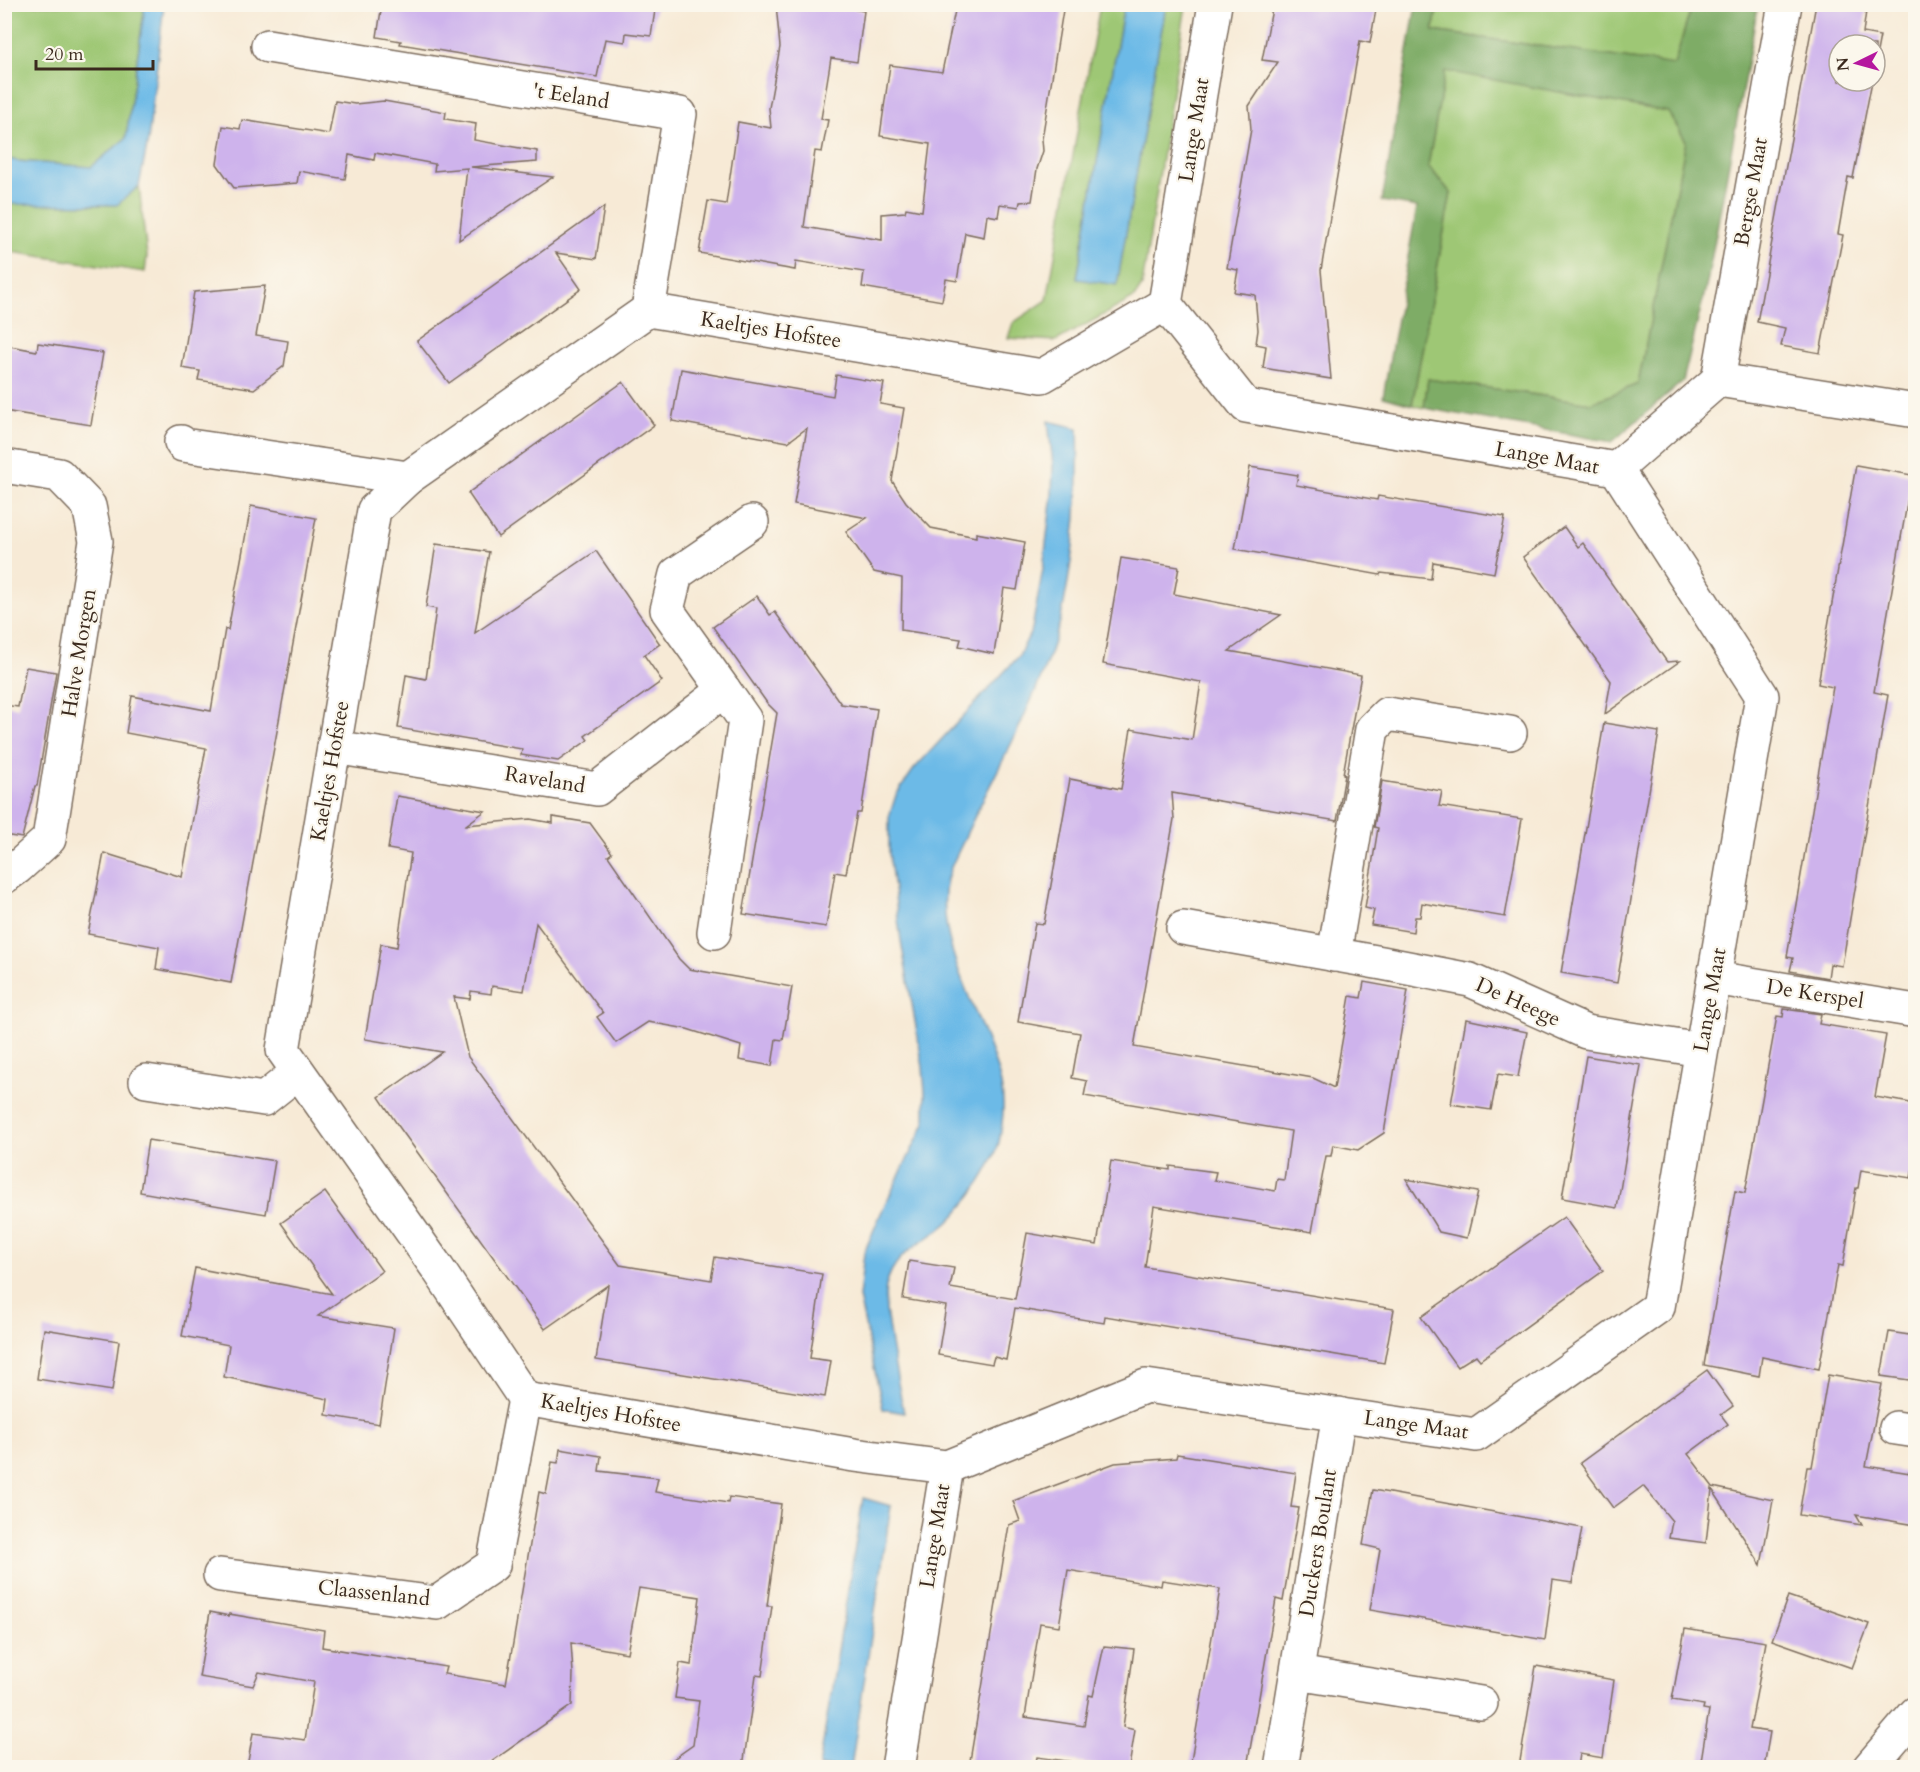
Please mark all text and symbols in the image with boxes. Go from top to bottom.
scale bar [36,33,153,71]
north arrow [1827,33,1887,93]
text: 20 m [45,42,84,67]
text: N [1831,56,1855,72]
street label: Lange Maat [1171,75,1217,184]
street label: 't Eeland [531,76,611,116]
street label: Bergse Maat [1727,135,1775,249]
street label: Kaeltjes Hofstee [698,305,844,355]
street label: Lange Maat [1493,435,1602,481]
street label: Halve Morgen [55,587,103,719]
street label: Kaeltjes Hofstee [303,698,357,844]
street label: Raveland [503,759,587,801]
street label: Lange Maat [1687,945,1733,1054]
street label: De Heege [1471,970,1565,1034]
street label: De Kerspel [1764,972,1866,1016]
street label: Kaeltjes Hofstee [538,1386,684,1440]
street label: Lange Maat [1362,1403,1470,1447]
street label: Duckers Boulant [1292,1467,1344,1619]
street label: Lange Maat [912,1481,958,1590]
street label: Claassenland [316,1573,432,1613]

